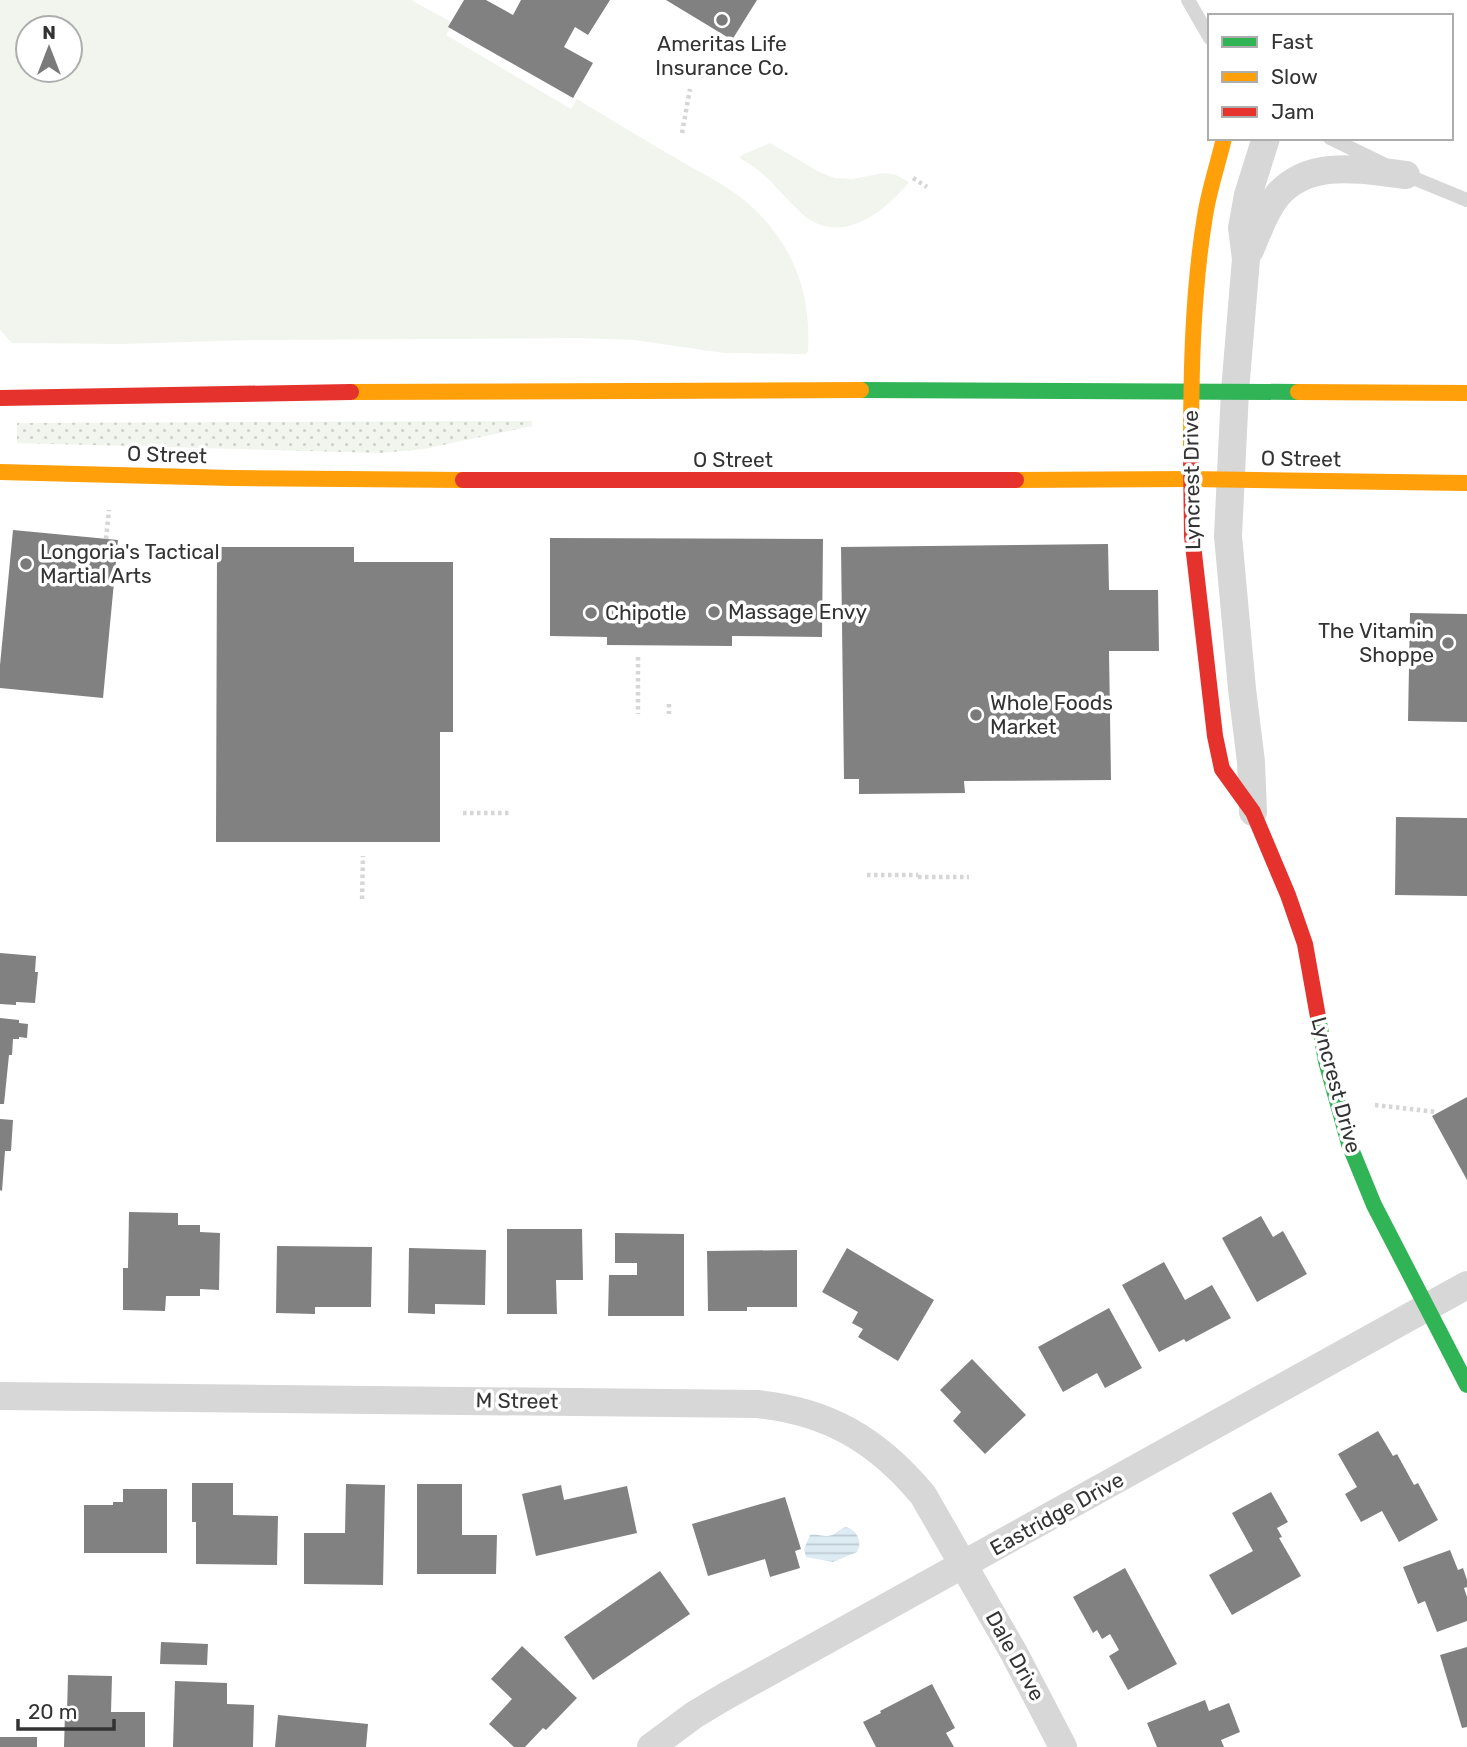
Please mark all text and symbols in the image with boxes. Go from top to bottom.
marker: Ameritas Life Insurance Co. [714,12,730,28]
north arrow [14,14,84,84]
legend [1208,14,1453,140]
text: N [42,21,56,44]
text: Fast [1271,29,1313,54]
place label: Ameritas Life Insurance Co. [655,31,789,80]
text: Slow [1271,64,1318,89]
text: Jam [1271,99,1315,124]
street label: Lyncrest Drive [1178,410,1205,550]
street label: O Street [127,441,207,468]
street label: O Street [1261,445,1341,472]
street label: O Street [693,447,773,472]
place label: Longoria's Tactical Martial Arts [40,539,220,588]
marker: Longoria's Tactical Martial Arts [18,556,34,572]
place label: Massage Envy [728,599,867,624]
place label: Chipotle [605,600,686,625]
marker: Massage Envy [706,604,722,620]
marker: Chipotle [583,605,599,621]
place label: The Vitamin Shoppe [1318,618,1434,667]
marker: The Vitamin Shoppe [1440,635,1456,651]
place label: Whole Foods Market [990,690,1113,739]
marker: Whole Foods Market [968,707,984,723]
street label: Lyncrest Drive [1306,1014,1367,1156]
street label: M Street [476,1387,558,1414]
street label: Eastridge Drive [986,1467,1128,1561]
street label: Dale Drive [981,1607,1050,1705]
scale bar [18,1688,114,1732]
text: 20 m [28,1699,77,1724]

